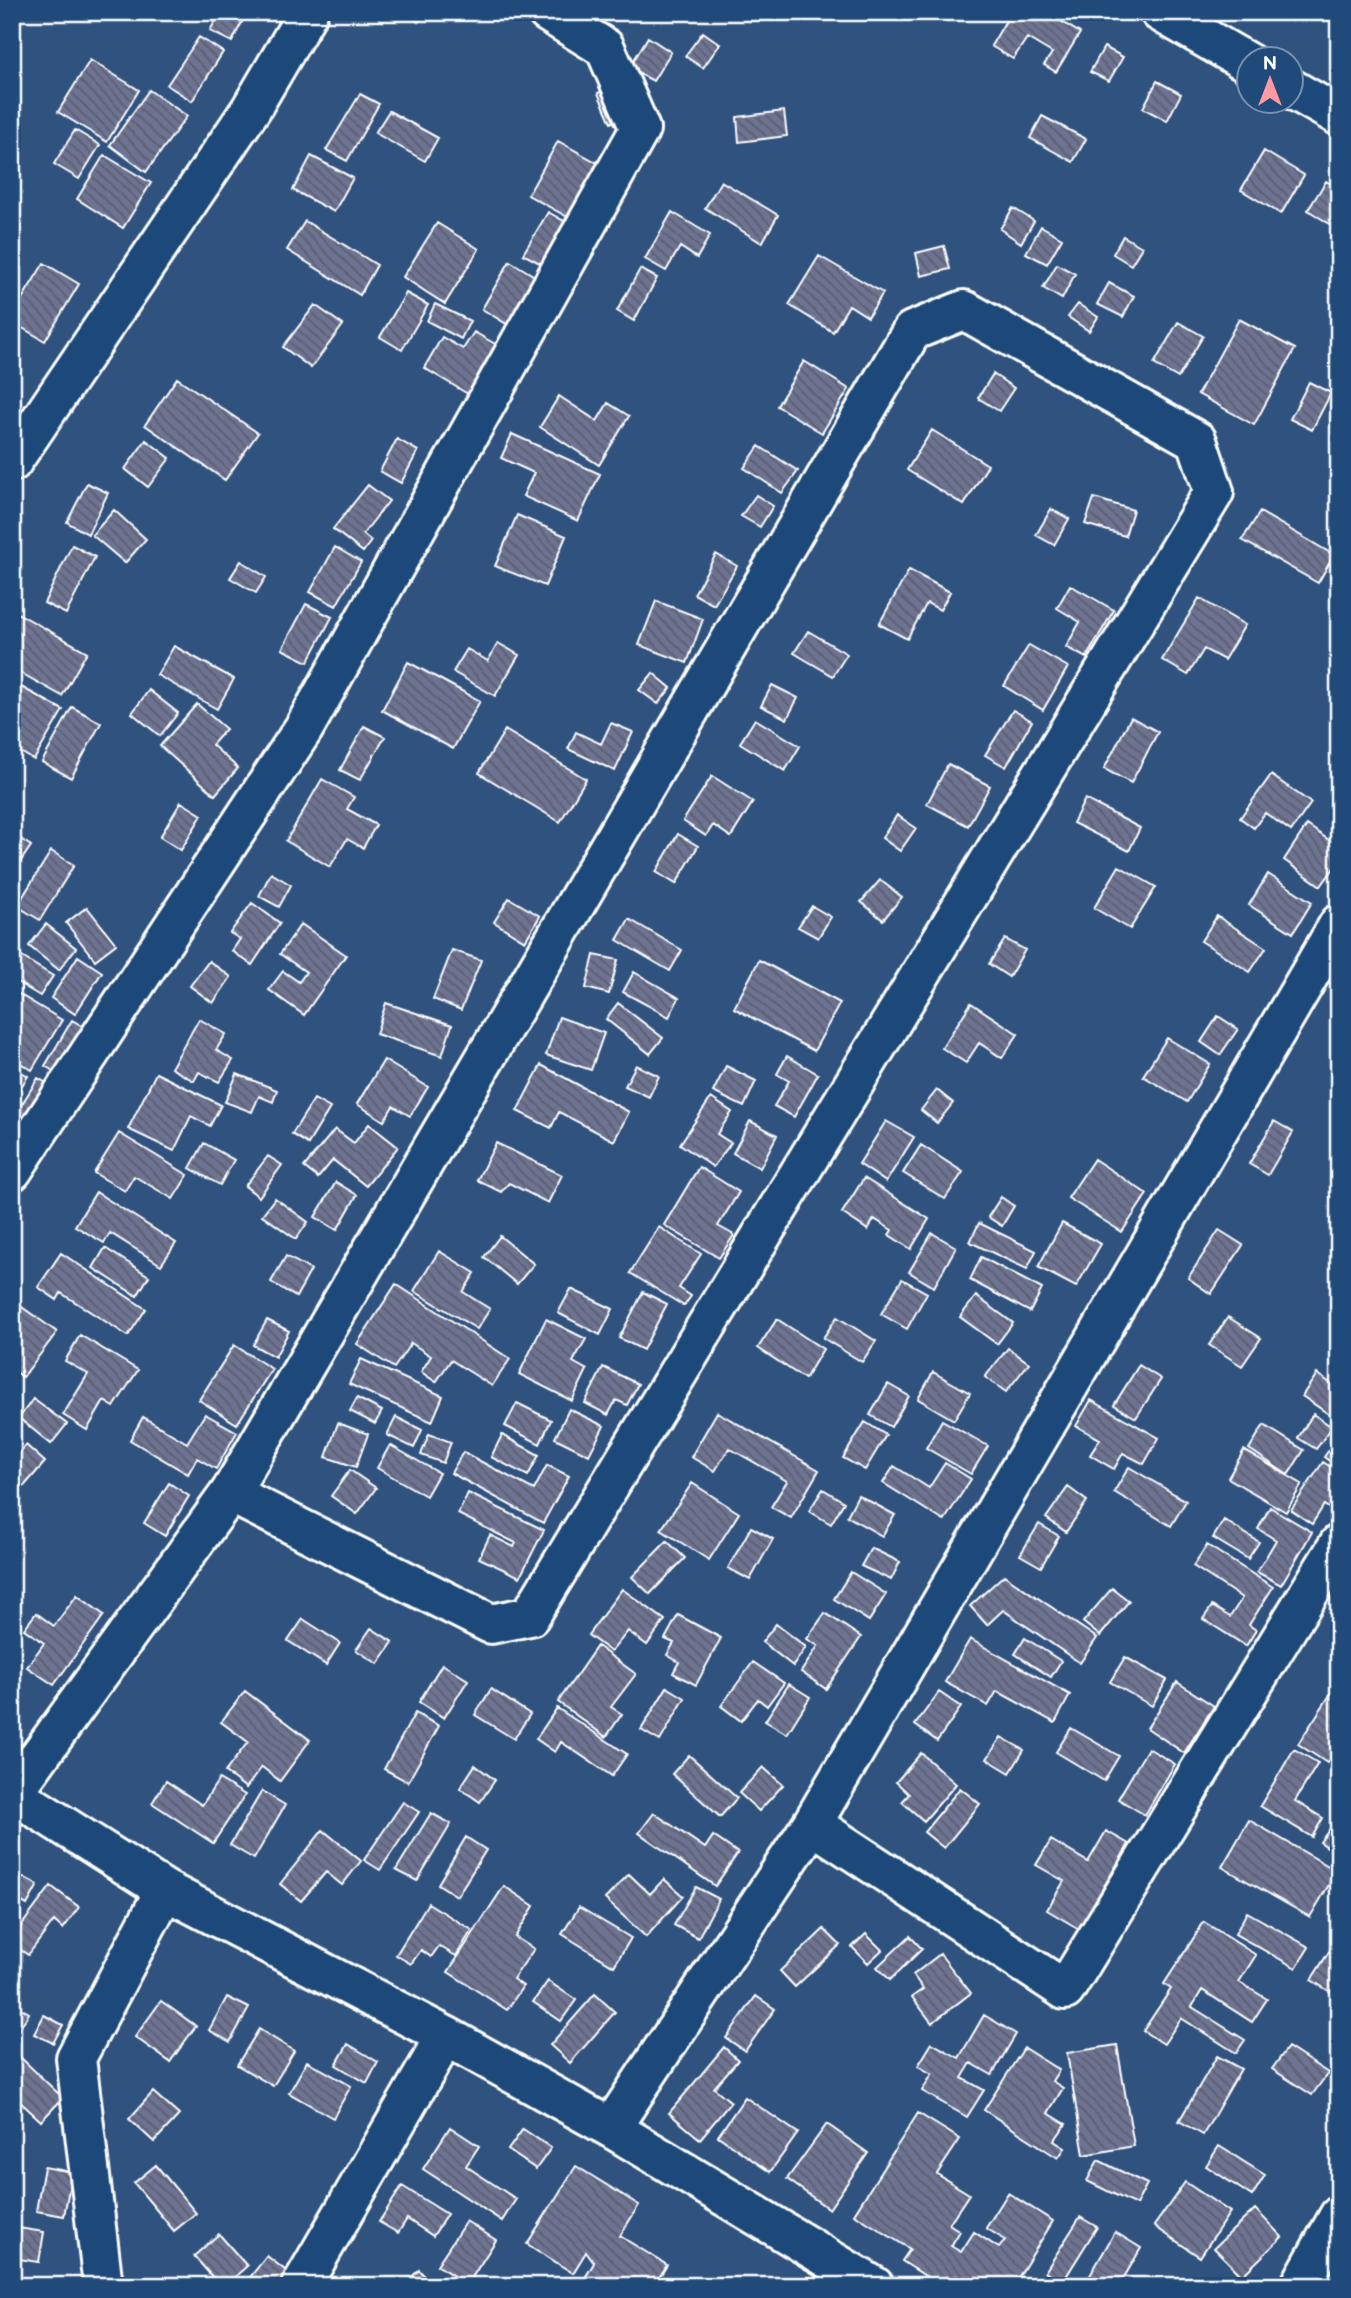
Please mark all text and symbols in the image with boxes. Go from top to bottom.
north arrow [1236,46,1306,116]
text: N [1263,53,1277,76]

